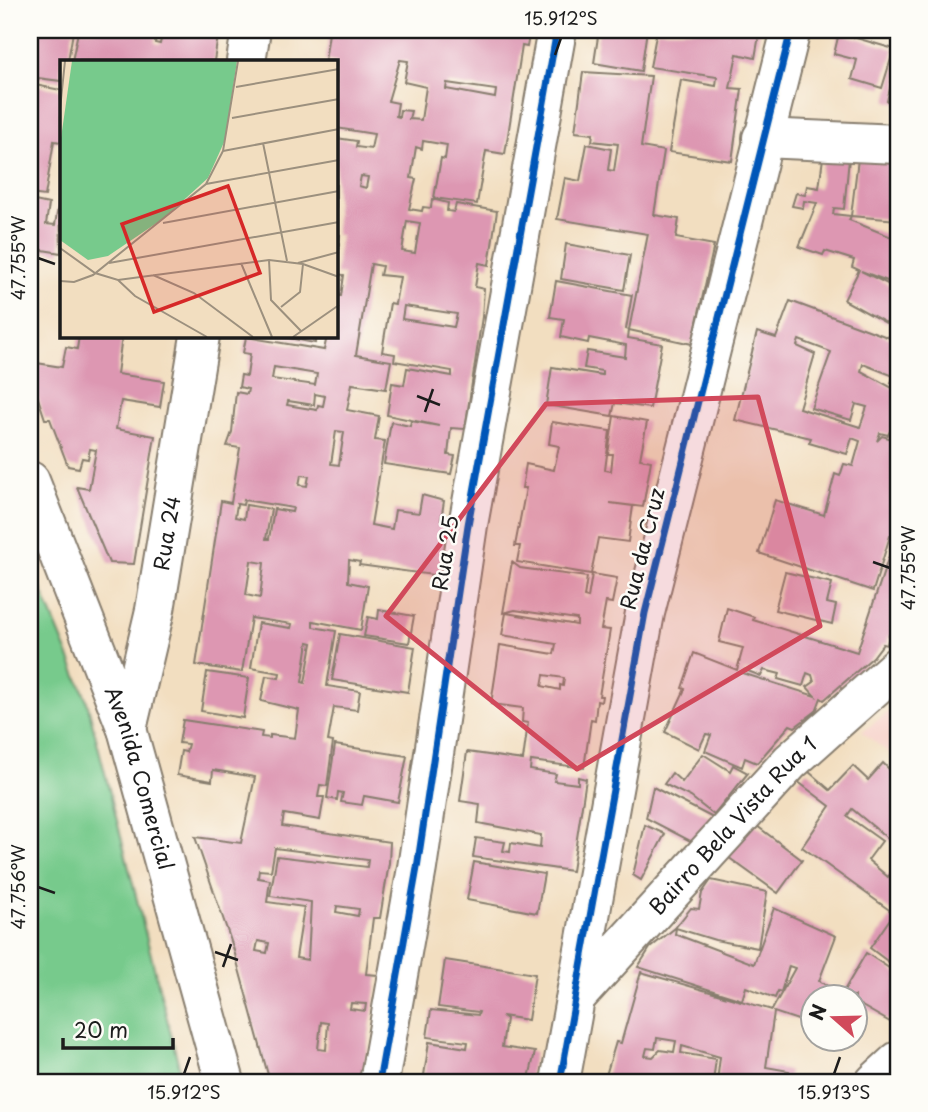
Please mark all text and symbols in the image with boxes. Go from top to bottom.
text: 15.912°S [524,4,598,31]
inset map [60,60,338,338]
text: 47.755°W [4,215,31,300]
street label: Rua da Cruz [610,484,672,613]
street label: Rua 24 [144,493,187,573]
street label: Rua 25 [422,513,466,593]
text: 47.755°W [894,525,921,610]
street label: Avenida Comercial [98,681,183,873]
street label: Bairro Bela Vista Rua 1 [640,728,823,921]
text: 47.756°W [4,844,31,930]
north arrow [799,982,869,1052]
text: N [801,1000,833,1024]
scale bar [63,1007,173,1051]
text: 20 m [74,1013,128,1045]
text: 15.912°S [147,1078,221,1105]
text: 15.913°S [798,1078,870,1105]

